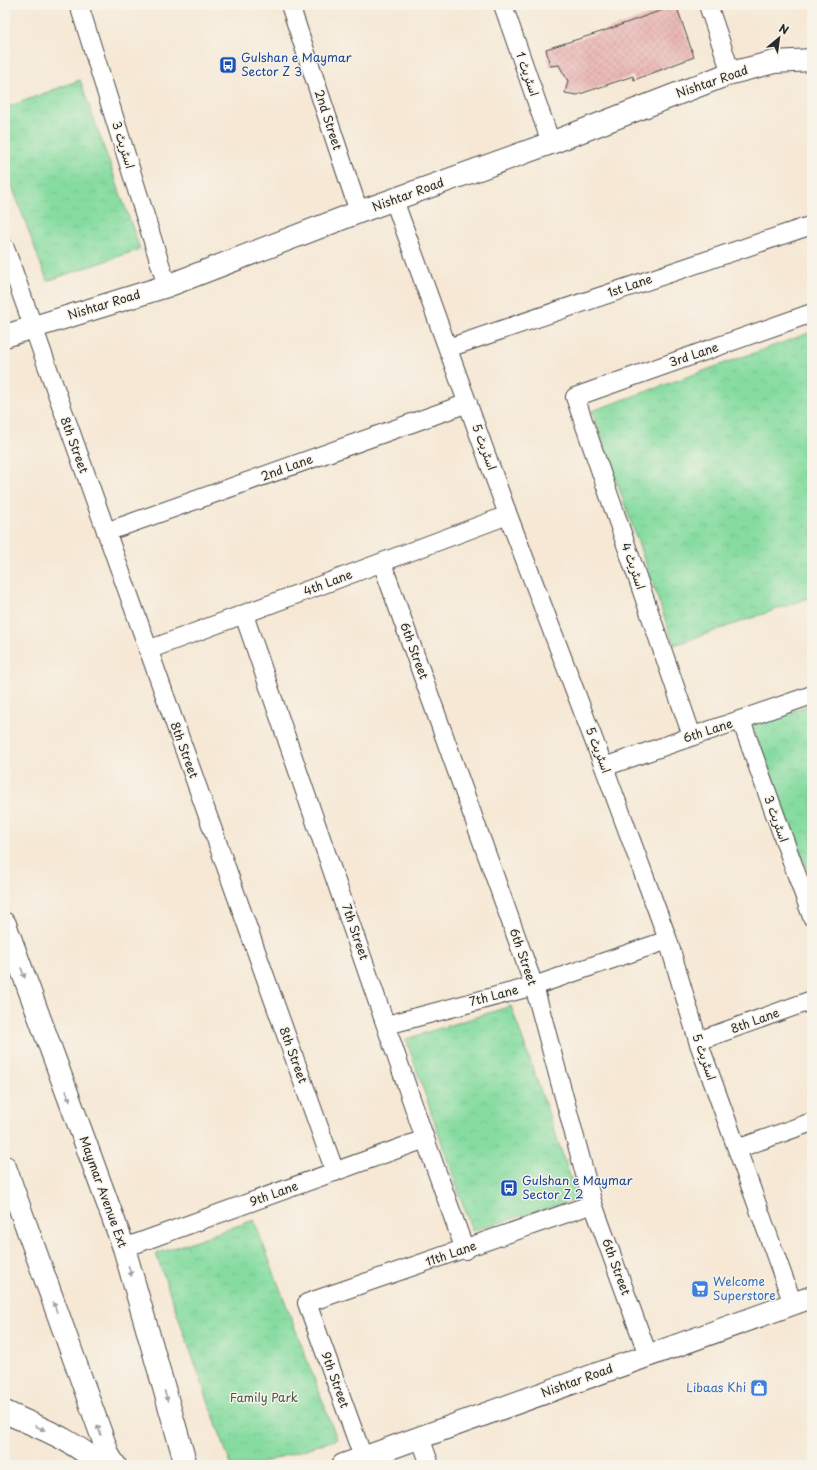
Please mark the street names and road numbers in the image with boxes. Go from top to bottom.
street label: اسٹریٹ 1 [512,49,544,98]
street label: Nishtar Road [673,60,750,102]
street label: 2nd Street [311,87,347,152]
street label: اسٹریٹ 3 [108,119,140,171]
street label: Nishtar Road [369,173,446,215]
street label: 1st Lane [605,269,655,301]
street label: Nishtar Road [65,284,142,324]
street label: 3rd Lane [667,337,721,371]
street label: 8th Street [56,414,94,476]
street label: اسٹریٹ 5 [468,421,502,472]
street label: 2nd Lane [258,449,315,485]
street label: اسٹریٹ 4 [618,540,650,592]
street label: 4th Lane [300,564,355,600]
street label: 6th Street [396,620,434,682]
street label: 6th Lane [681,714,735,747]
street label: 8th Street [166,719,204,781]
street label: اسٹریٹ 5 [582,724,616,775]
street label: اسٹریٹ 3 [760,793,794,845]
street label: 7th Street [338,901,374,962]
street label: 6th Street [506,926,542,988]
street label: 7th Lane [467,980,521,1010]
street label: 8th Lane [728,1003,782,1037]
street label: 8th Street [275,1024,313,1086]
street label: اسٹریٹ 5 [689,1031,721,1082]
street label: Maymar Avenue Ext [75,1133,132,1250]
street label: 9th Lane [247,1176,301,1210]
street label: 11th Lane [423,1236,479,1270]
street label: 6th Street [598,1236,636,1298]
street label: 9th Street [317,1349,354,1410]
street label: Nishtar Road [538,1359,615,1401]

